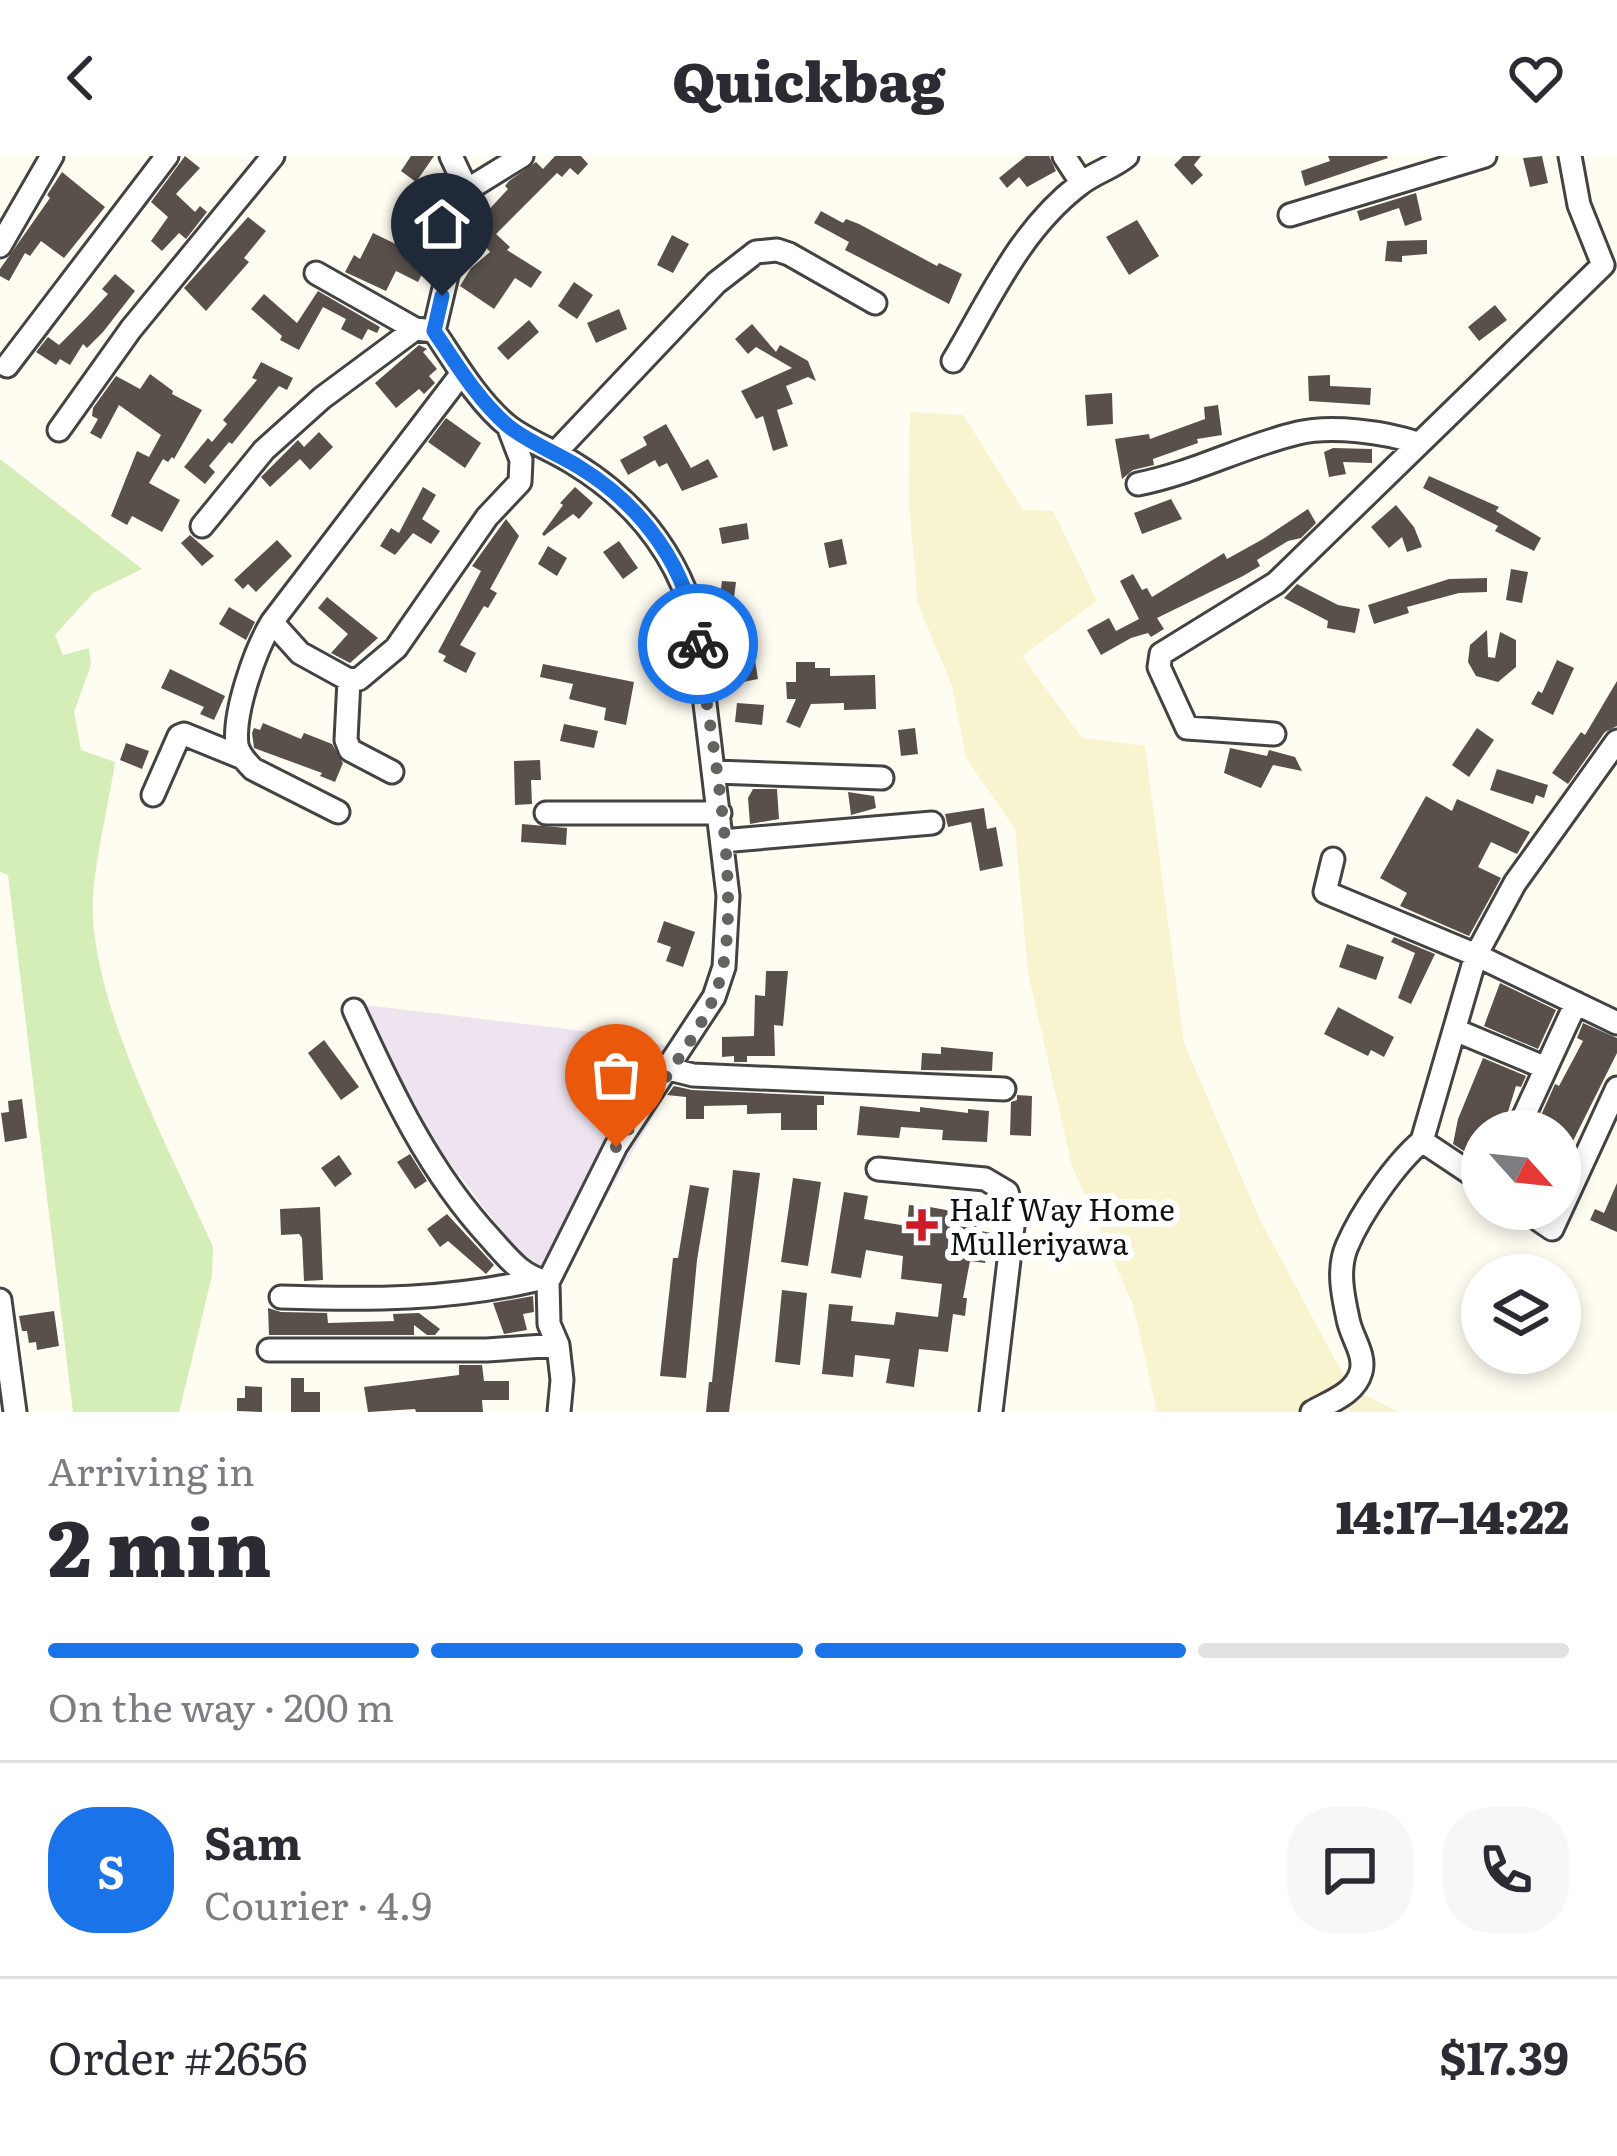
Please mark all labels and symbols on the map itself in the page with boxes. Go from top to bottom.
pin [391,173,493,296]
courier [638,584,758,704]
pin [565,1024,667,1147]
north arrow [1461,1110,1581,1230]
place label: Half Way Home Mulleriyawa [949,1186,1175,1264]
marker: Half Way Home Mulleriyawa [906,1209,938,1241]

